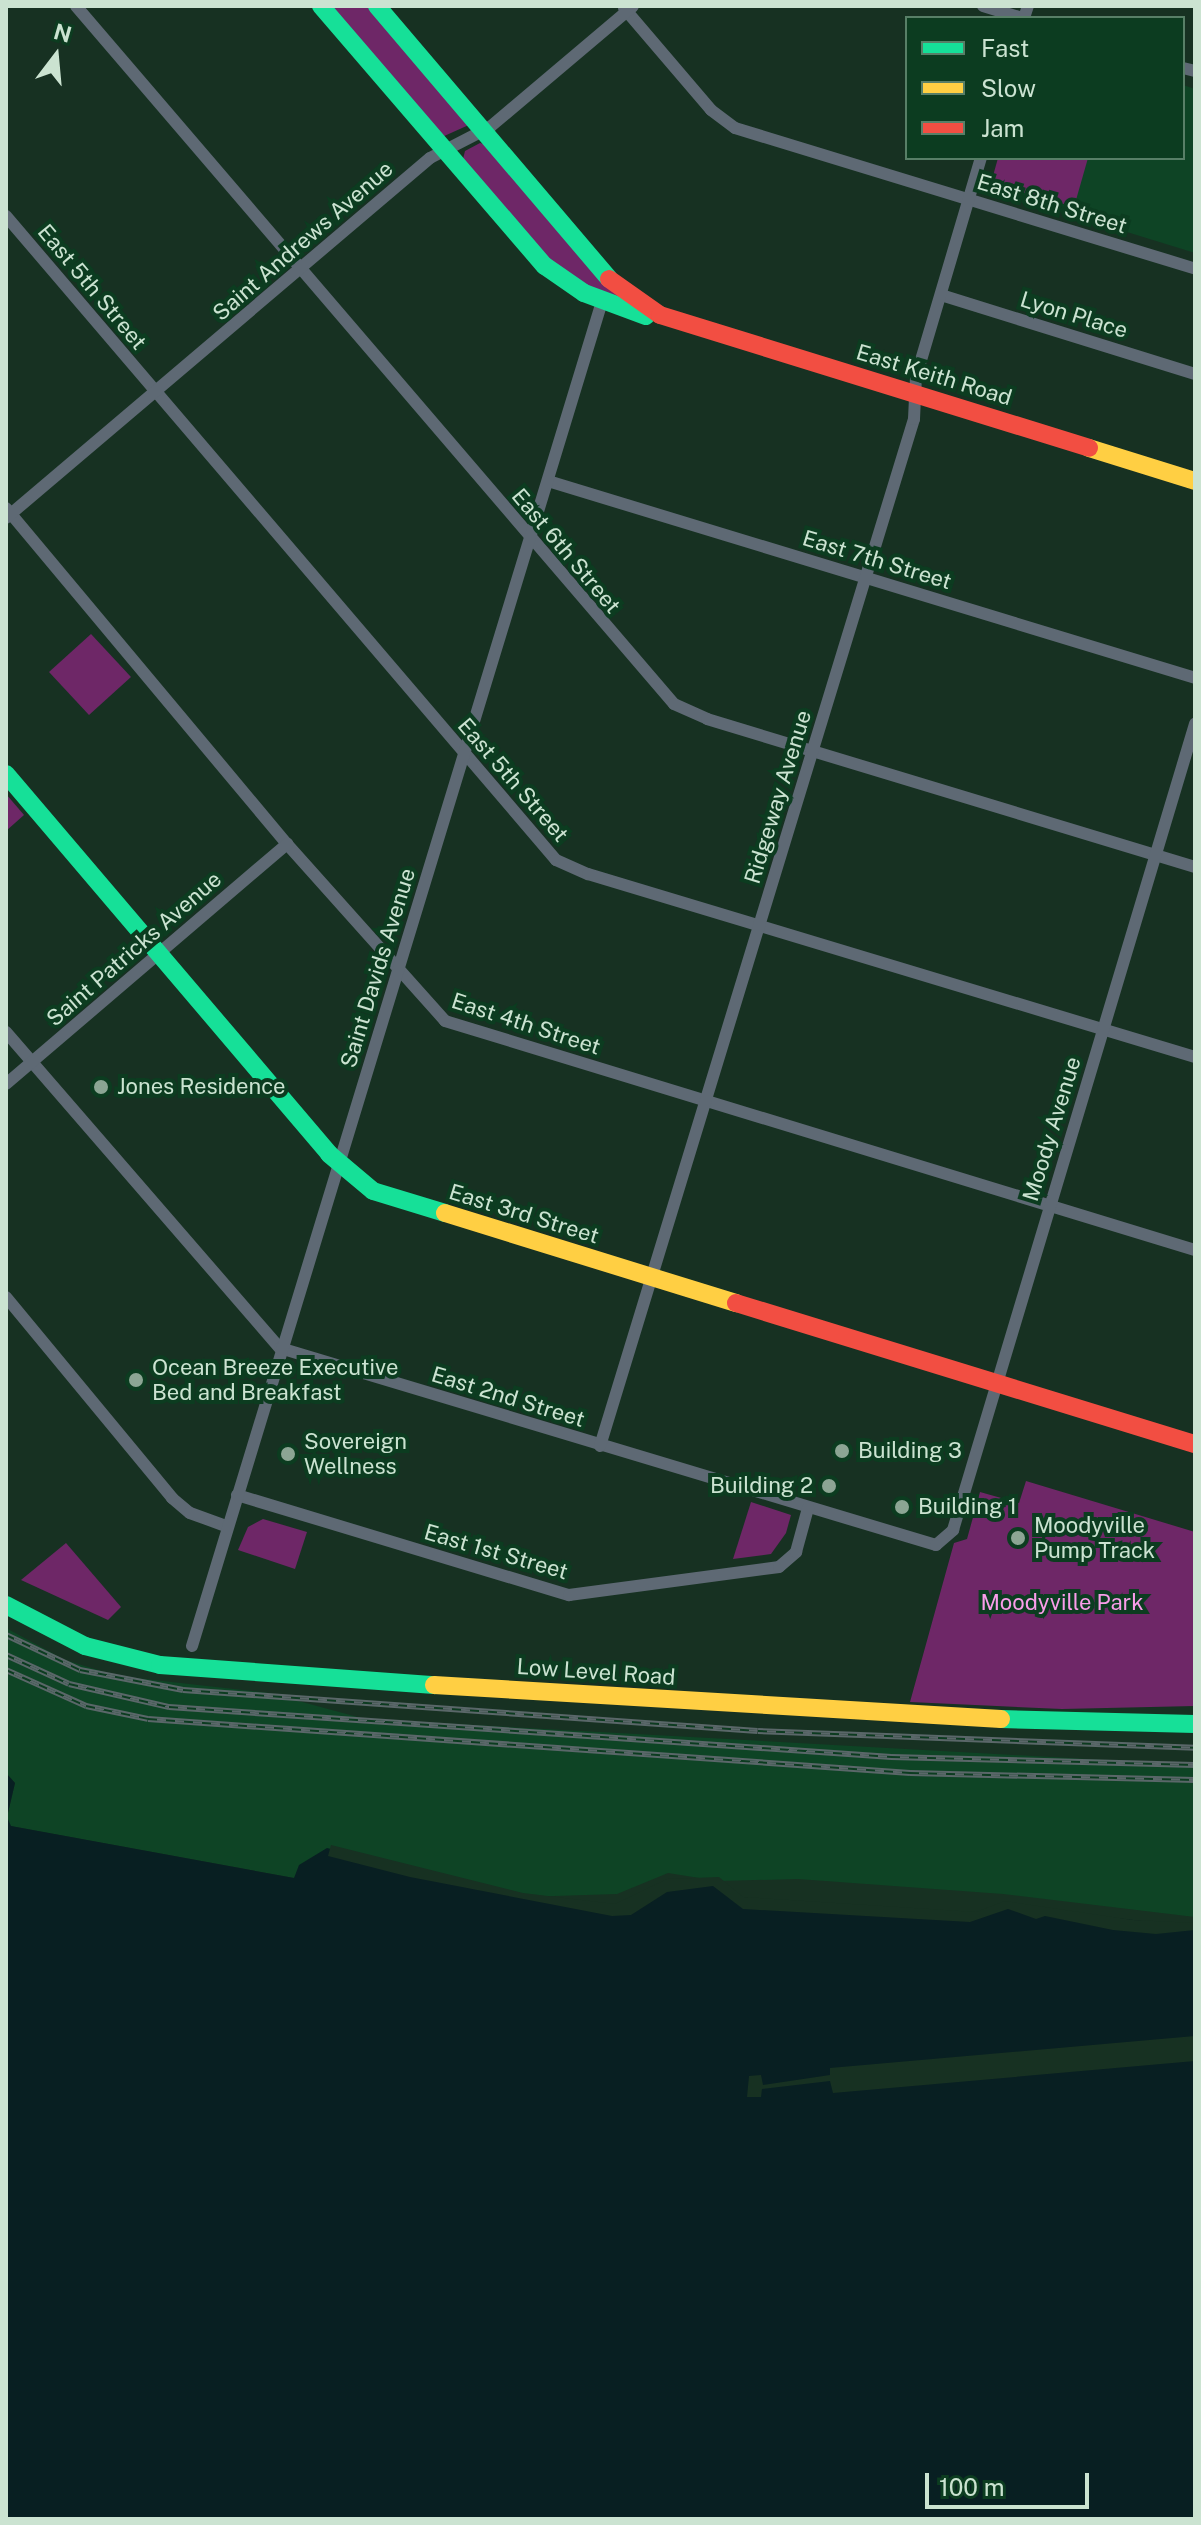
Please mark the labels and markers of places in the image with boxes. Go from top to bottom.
place label: Jones Residence [117,1074,286,1100]
marker: Jones Residence [92,1078,110,1096]
place label: Ocean Breeze Executive Bed and Breakfast [152,1354,398,1406]
marker: Ocean Breeze Executive Bed and Breakfast [127,1371,145,1389]
place label: Sovereign Wellness [304,1428,407,1480]
place label: Building 3 [858,1438,962,1464]
marker: Building 3 [833,1442,851,1460]
marker: Sovereign Wellness [279,1445,297,1463]
place label: Building 2 [710,1473,813,1499]
marker: Building 2 [820,1477,838,1495]
place label: Building 1 [918,1494,1017,1520]
marker: Building 1 [893,1498,911,1516]
place label: Moodyville Pump Track [1034,1512,1155,1564]
marker: Moodyville Pump Track [1009,1529,1027,1547]

